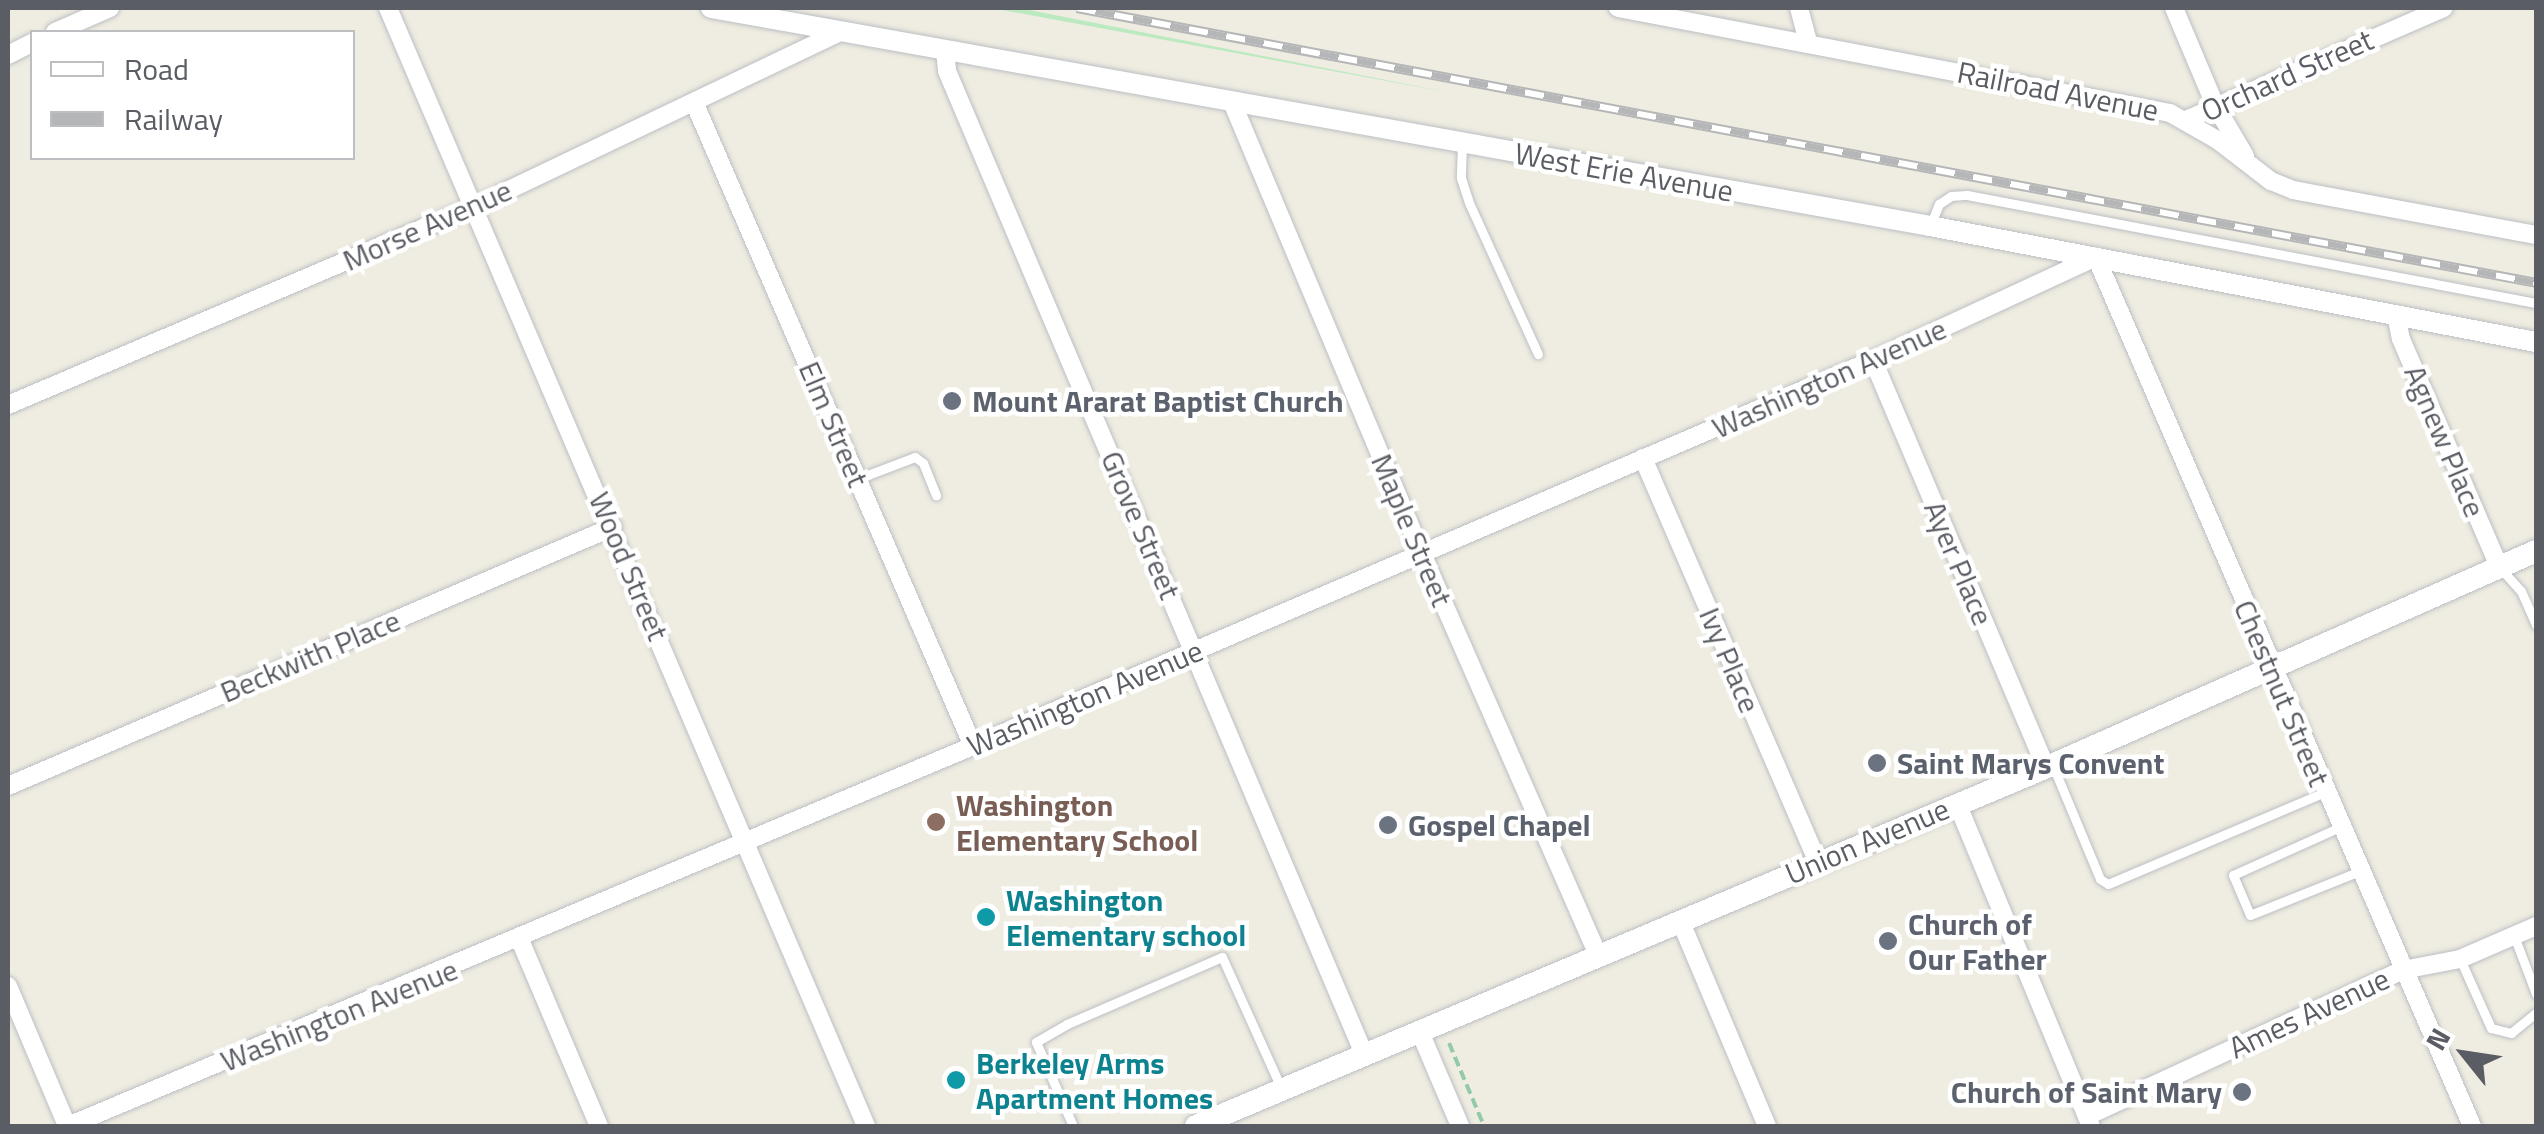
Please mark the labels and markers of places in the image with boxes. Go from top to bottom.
place label: Mount Ararat Baptist Church [972,383,1344,419]
marker: Mount Ararat Baptist Church [941,390,963,412]
place label: Saint Marys Convent [1897,745,2164,781]
marker: Saint Marys Convent [1866,752,1888,774]
place label: Washington Elementary School [956,787,1198,858]
place label: Gospel Chapel [1408,807,1591,843]
marker: Washington Elementary School [925,811,947,833]
marker: Gospel Chapel [1377,814,1399,836]
place label: Washington Elementary school [1006,882,1246,952]
marker: Washington Elementary school [975,906,997,928]
place label: Church of Our Father [1908,906,2047,976]
marker: Church of Our Father [1877,930,1899,952]
place label: Berkeley Arms Apartment Homes [976,1045,1213,1116]
marker: Berkeley Arms Apartment Homes [945,1069,967,1091]
place label: Church of Saint Mary [1951,1074,2222,1110]
marker: Church of Saint Mary [2231,1081,2253,1103]

